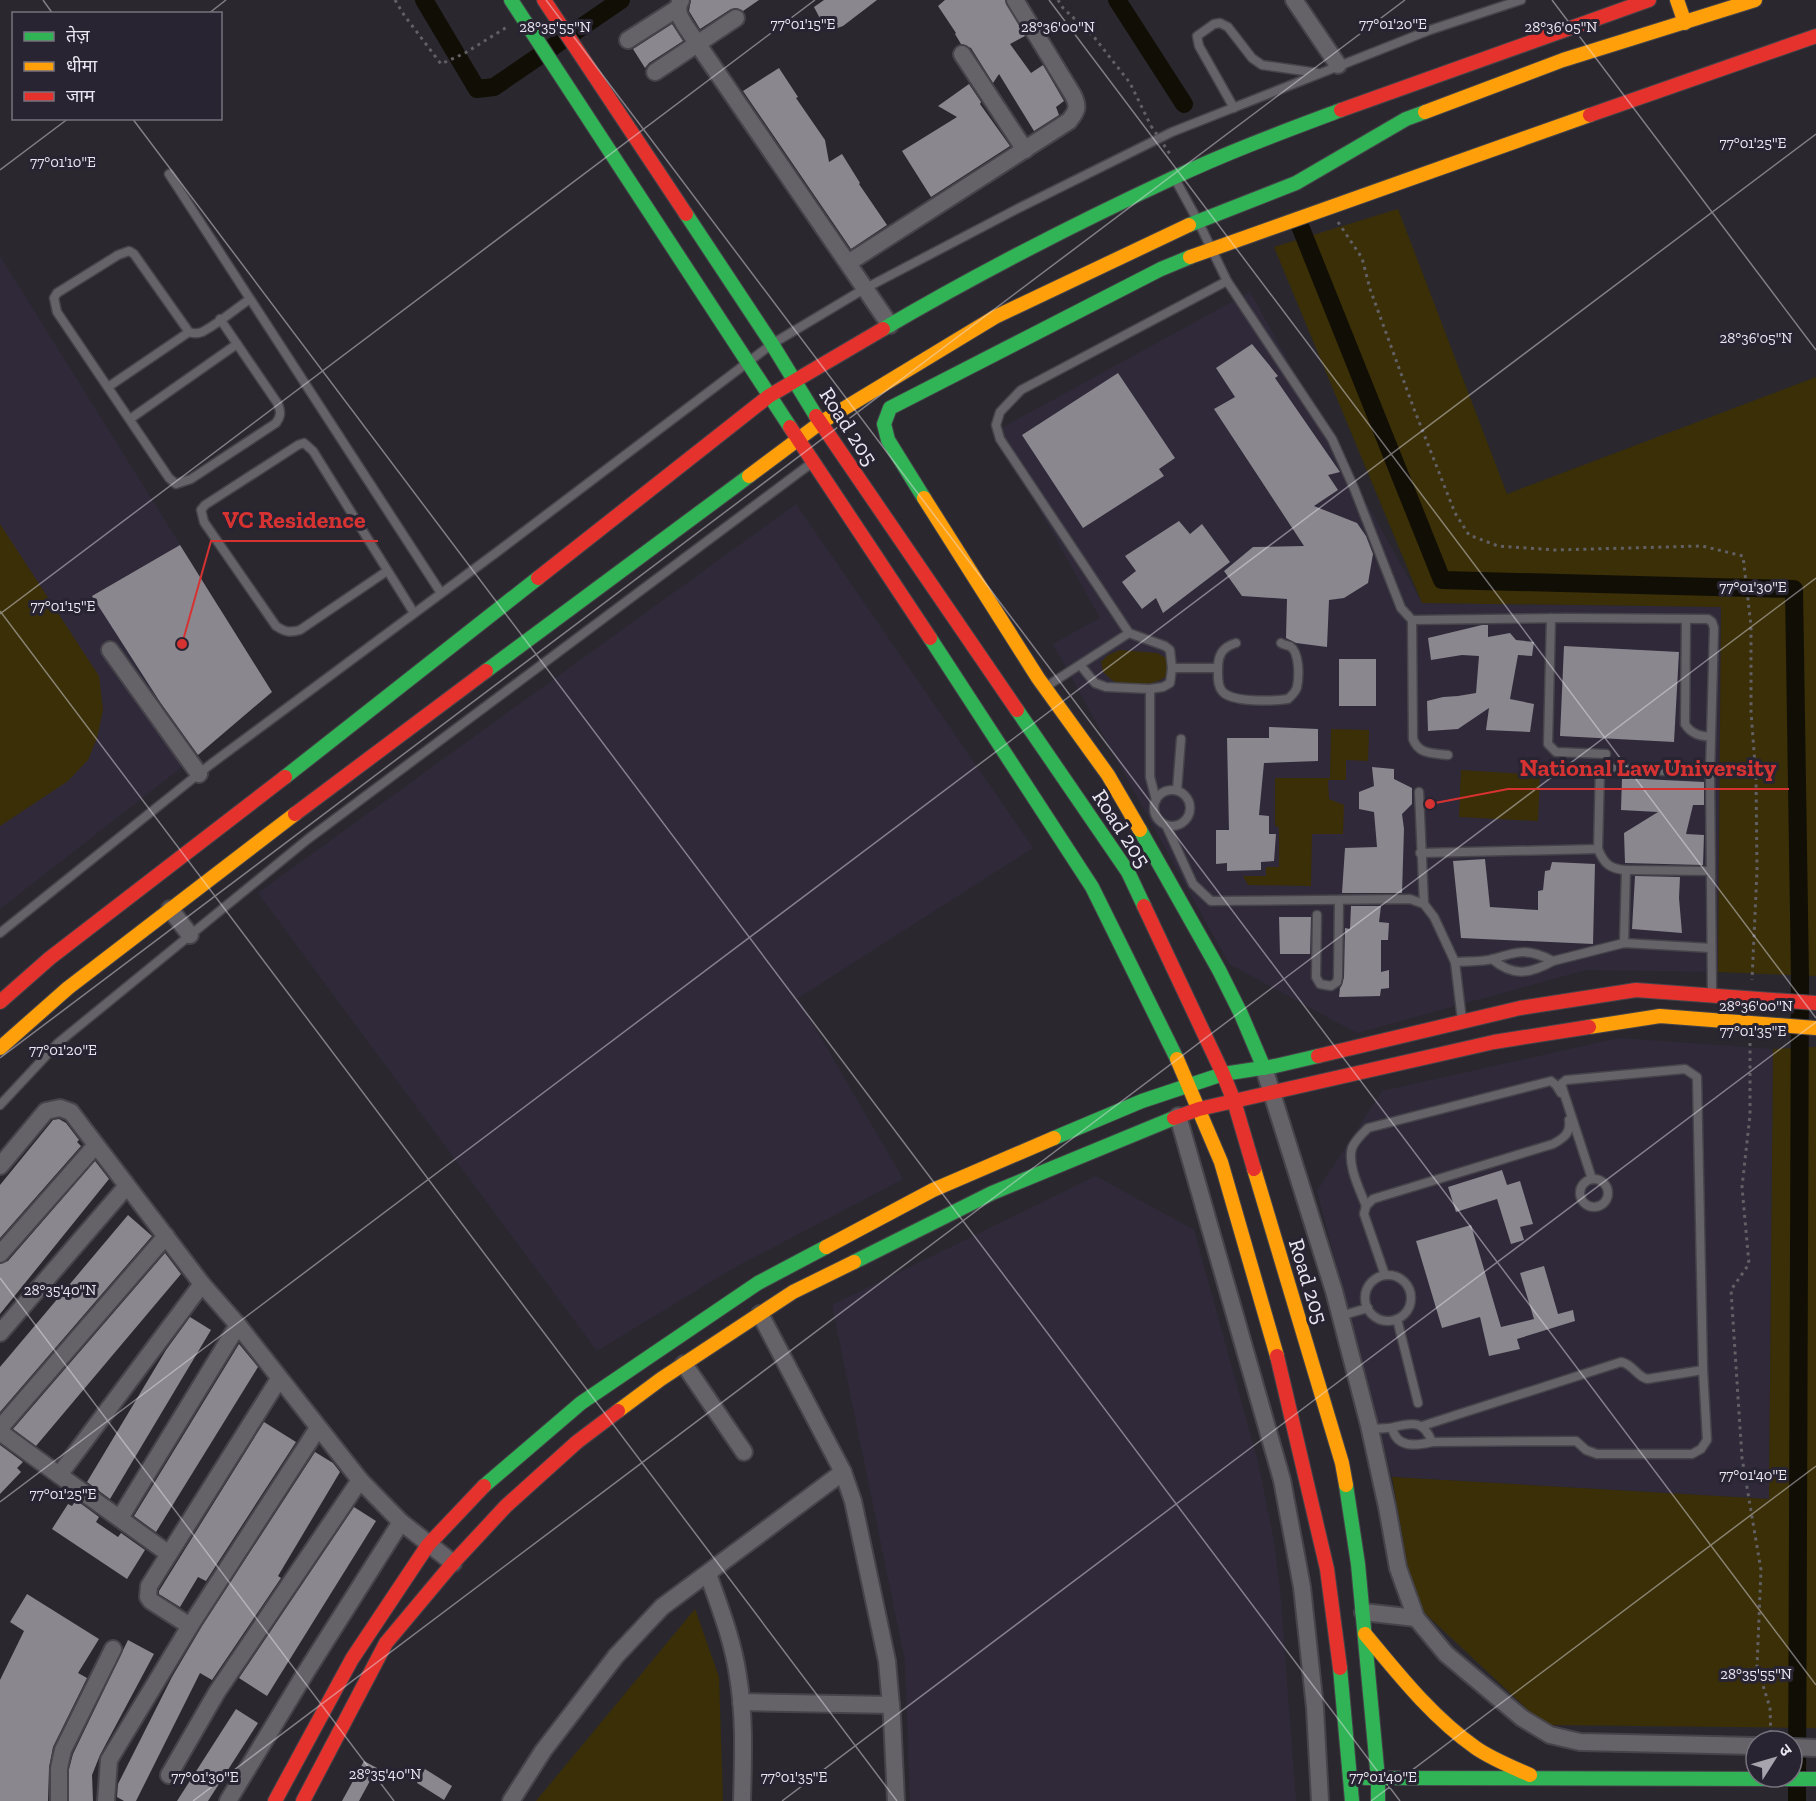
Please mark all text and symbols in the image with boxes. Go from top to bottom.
legend [12,12,222,120]
text: 77°01'15"E [771,15,836,33]
text: 77°01'20"E [1359,15,1427,33]
text: 28°35'55"N [519,18,591,36]
text: 28°36'00"N [1021,18,1095,36]
text: 28°36'05"N [1525,18,1597,36]
text: तेज़ [66,25,90,47]
text: धीमा [66,55,97,77]
text: जाम [66,85,96,107]
text: 77°01'25"E [1720,134,1787,152]
text: 77°01'10"E [30,153,96,171]
text: 28°36'05"N [1720,329,1792,347]
street label: Road 205 [813,382,884,470]
callout: VC Residence [211,499,378,541]
text: VC Residence [223,505,366,534]
text: 77°01'30"E [1719,578,1787,596]
text: 77°01'15"E [31,597,96,615]
callout: National Law University [1508,747,1789,789]
text: National Law University [1520,753,1776,782]
street label: Road 205 [1086,784,1157,872]
text: 28°36'00"N [1719,997,1793,1015]
text: 77°01'35"E [1720,1022,1786,1040]
text: 77°01'20"E [29,1041,97,1059]
street label: Road 205 [1283,1235,1334,1327]
text: 28°35'40"N [24,1281,96,1299]
text: 77°01'40"E [1719,1466,1787,1484]
text: 77°01'25"E [30,1485,97,1503]
text: 28°35'55"N [1720,1665,1792,1683]
north arrow [1744,1729,1804,1789]
text: उ [1775,1741,1796,1760]
text: 28°35'40"N [349,1765,421,1783]
text: 77°01'30"E [171,1768,239,1786]
text: 77°01'35"E [761,1768,827,1786]
text: 77°01'40"E [1349,1768,1417,1786]

